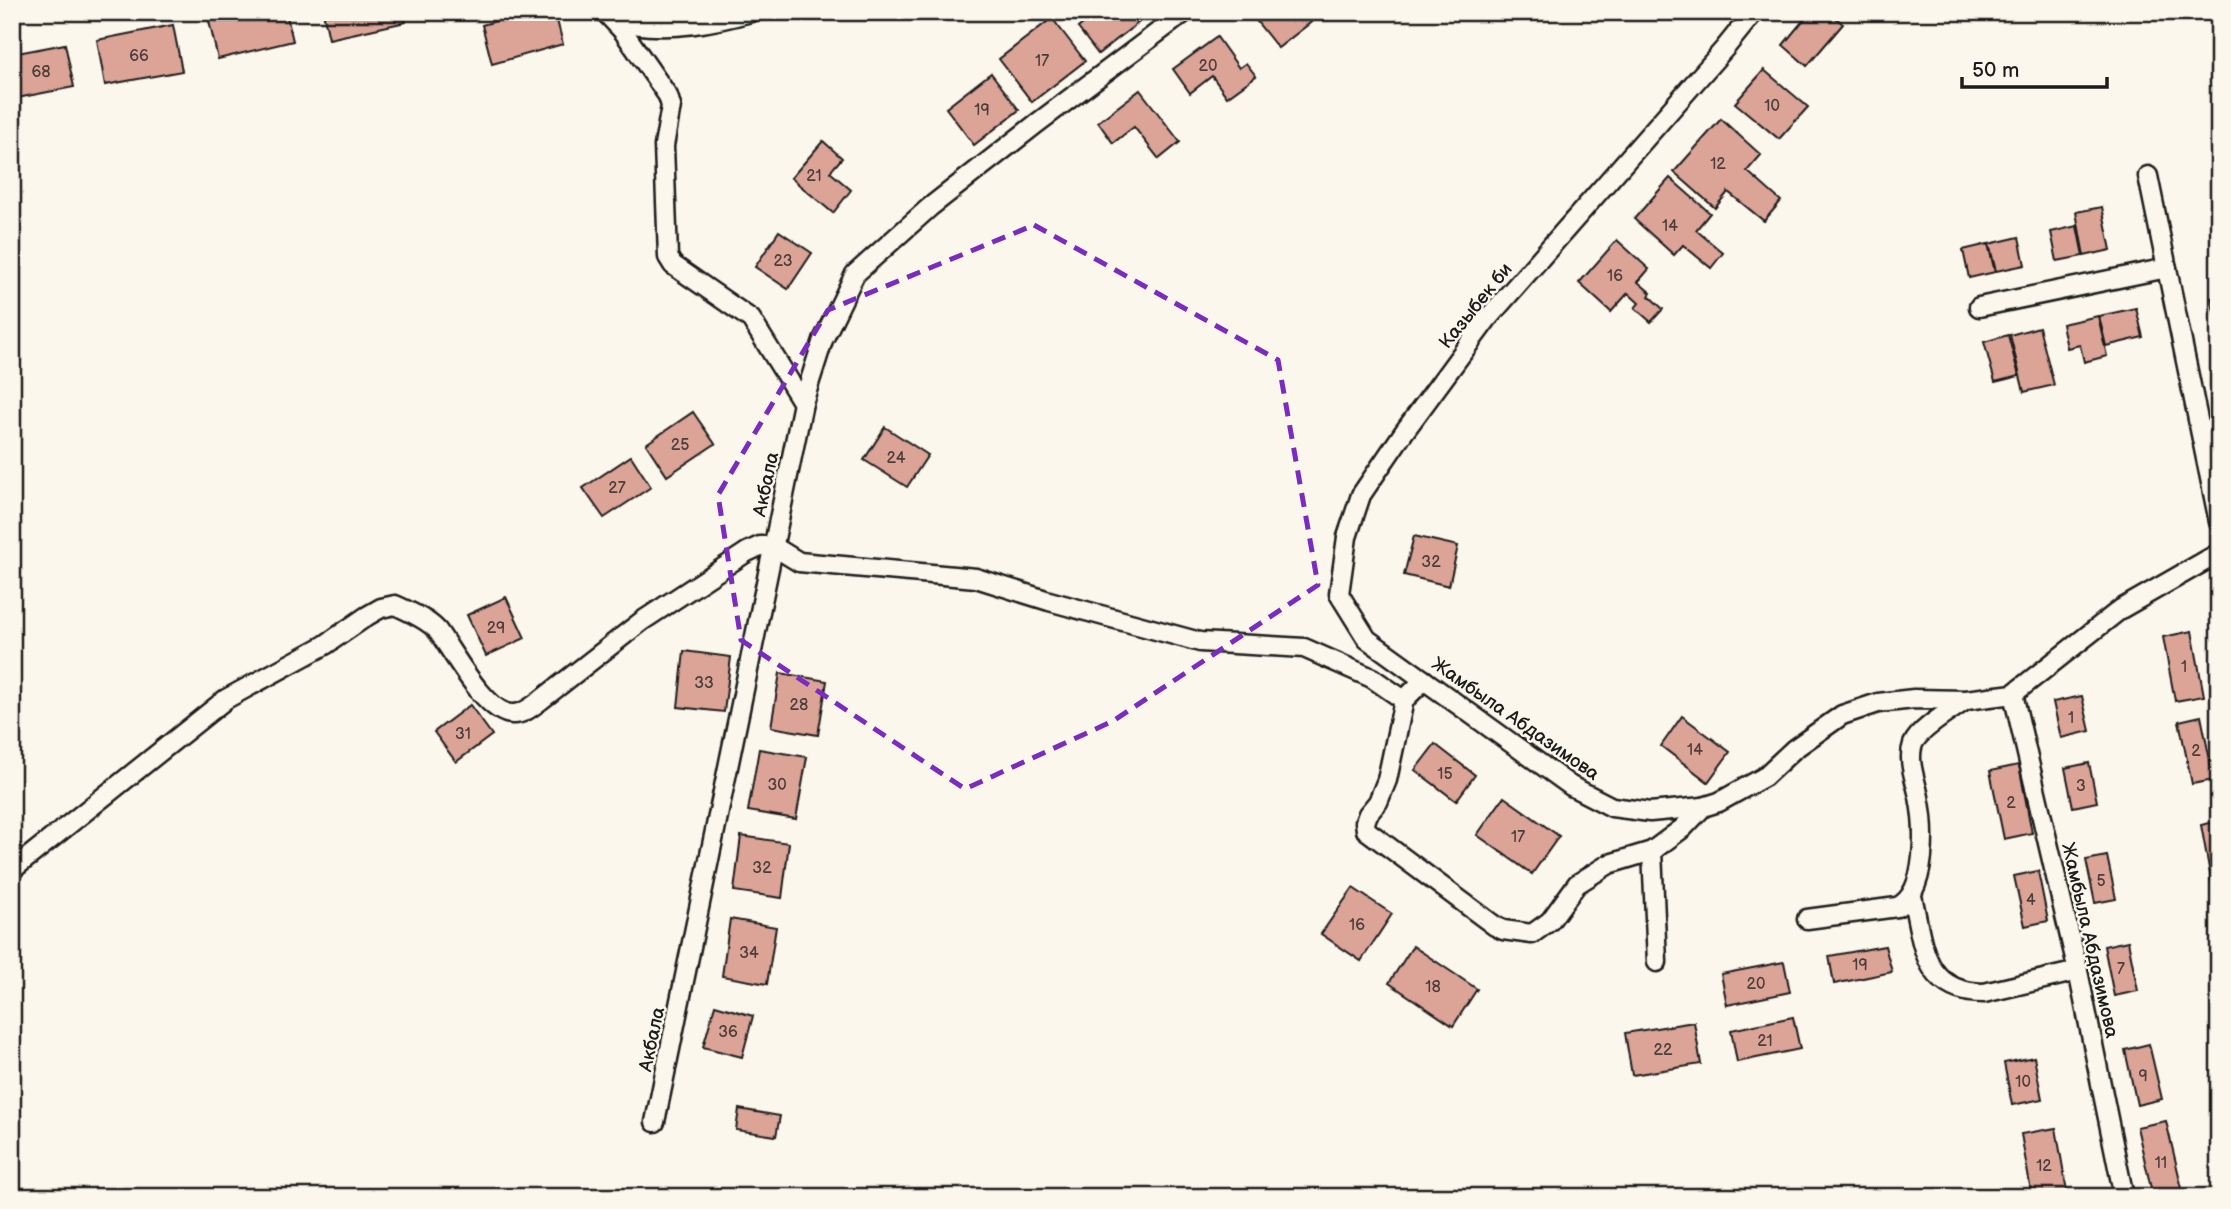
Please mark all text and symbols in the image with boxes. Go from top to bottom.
scale bar [1962,46,2107,90]
house number: 66 [129,47,149,66]
house number: 17 [1035,52,1049,71]
house number: 20 [1199,57,1217,76]
text: 50 m [1972,58,2019,83]
house number: 68 [31,63,51,82]
house number: 10 [1764,97,1780,116]
house number: 19 [974,101,990,120]
house number: 12 [1710,155,1726,174]
house number: 21 [806,167,822,186]
house number: 14 [1662,217,1678,236]
house number: 23 [774,252,793,271]
street label: Казыбек би [1435,258,1518,353]
house number: 16 [1607,267,1623,286]
house number: 25 [671,436,689,455]
house number: 24 [887,449,906,468]
street label: Акбала [748,450,785,520]
house number: 27 [608,479,626,498]
house number: 32 [1421,553,1441,572]
house number: 29 [487,619,505,638]
street label: Жамбыла Абдазимова [1427,653,1604,786]
house number: 1 [2181,658,2187,677]
house number: 33 [694,674,714,693]
house number: 28 [790,696,808,715]
house number: 1 [2068,709,2074,728]
house number: 31 [455,725,471,744]
house number: 14 [1687,741,1703,760]
house number: 2 [2191,742,2201,761]
house number: 15 [1437,765,1453,784]
house number: 30 [767,776,787,795]
house number: 3 [2076,777,2086,796]
house number: 2 [2006,794,2016,813]
house number: 17 [1511,828,1525,847]
street label: Жамбыла Абдазимова [2056,840,2123,1040]
house number: 32 [752,859,772,878]
house number: 5 [2096,872,2106,891]
house number: 4 [2026,891,2036,910]
house number: 16 [1349,916,1365,935]
house number: 34 [739,944,759,963]
house number: 19 [1852,956,1868,975]
house number: 7 [2117,960,2125,979]
house number: 20 [1747,975,1765,994]
house number: 18 [1425,978,1441,997]
street label: Акбала [634,1005,671,1075]
house number: 36 [718,1023,738,1042]
house number: 21 [1757,1032,1773,1051]
house number: 22 [1654,1041,1673,1060]
house number: 9 [2138,1067,2148,1086]
house number: 10 [2015,1073,2031,1092]
house number: 11 [2155,1154,2167,1173]
house number: 12 [2036,1157,2052,1176]

